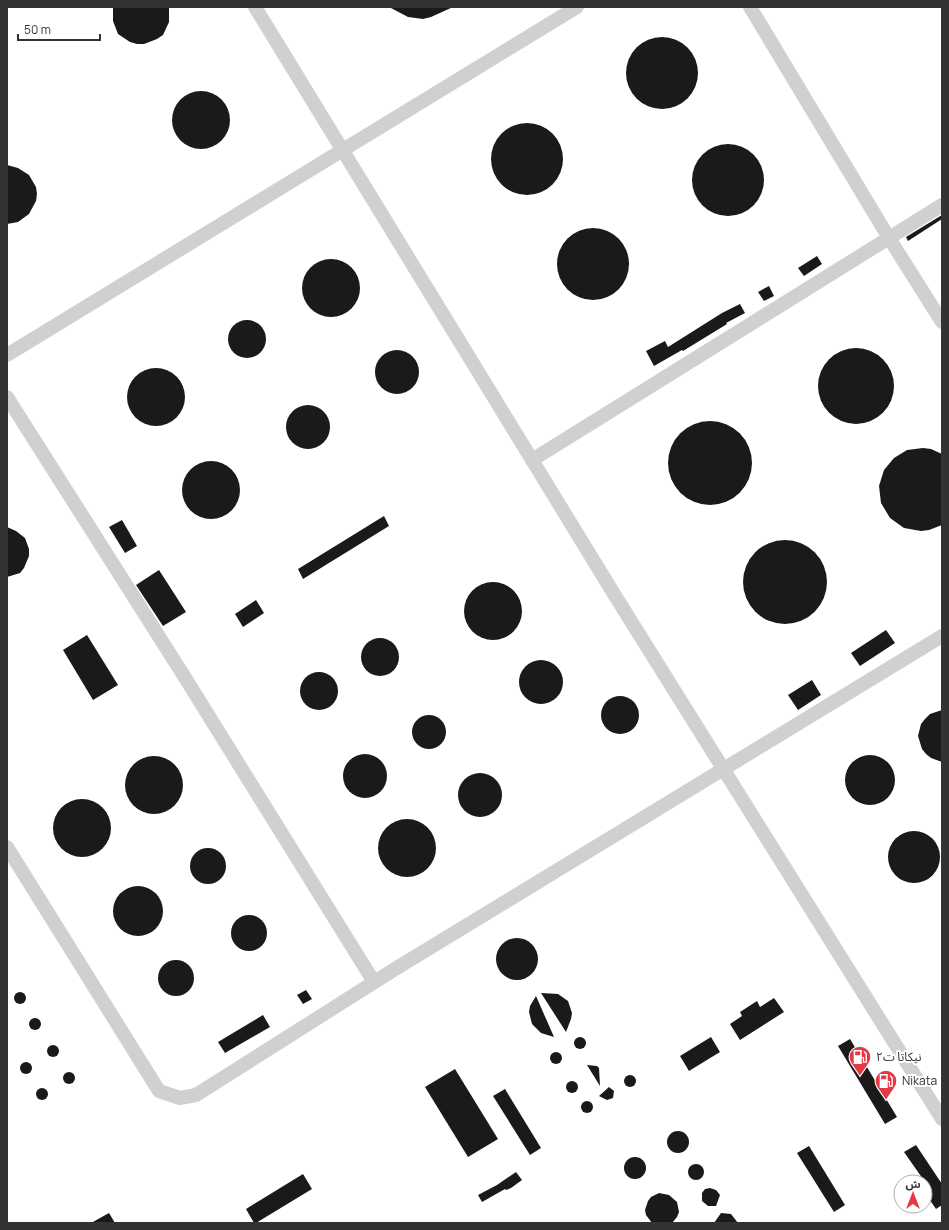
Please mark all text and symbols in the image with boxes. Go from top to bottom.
scale bar [18,16,100,42]
text: 50 m [24,21,51,38]
fuel station icon: نيكاتا ت٢ [847,1044,873,1077]
place label: نيكاتا ت٢ [876,1048,922,1065]
fuel station icon: Nikata [873,1068,899,1101]
place label: Nikata [902,1072,937,1089]
north arrow [893,1174,933,1214]
text: ش [905,1176,921,1191]

